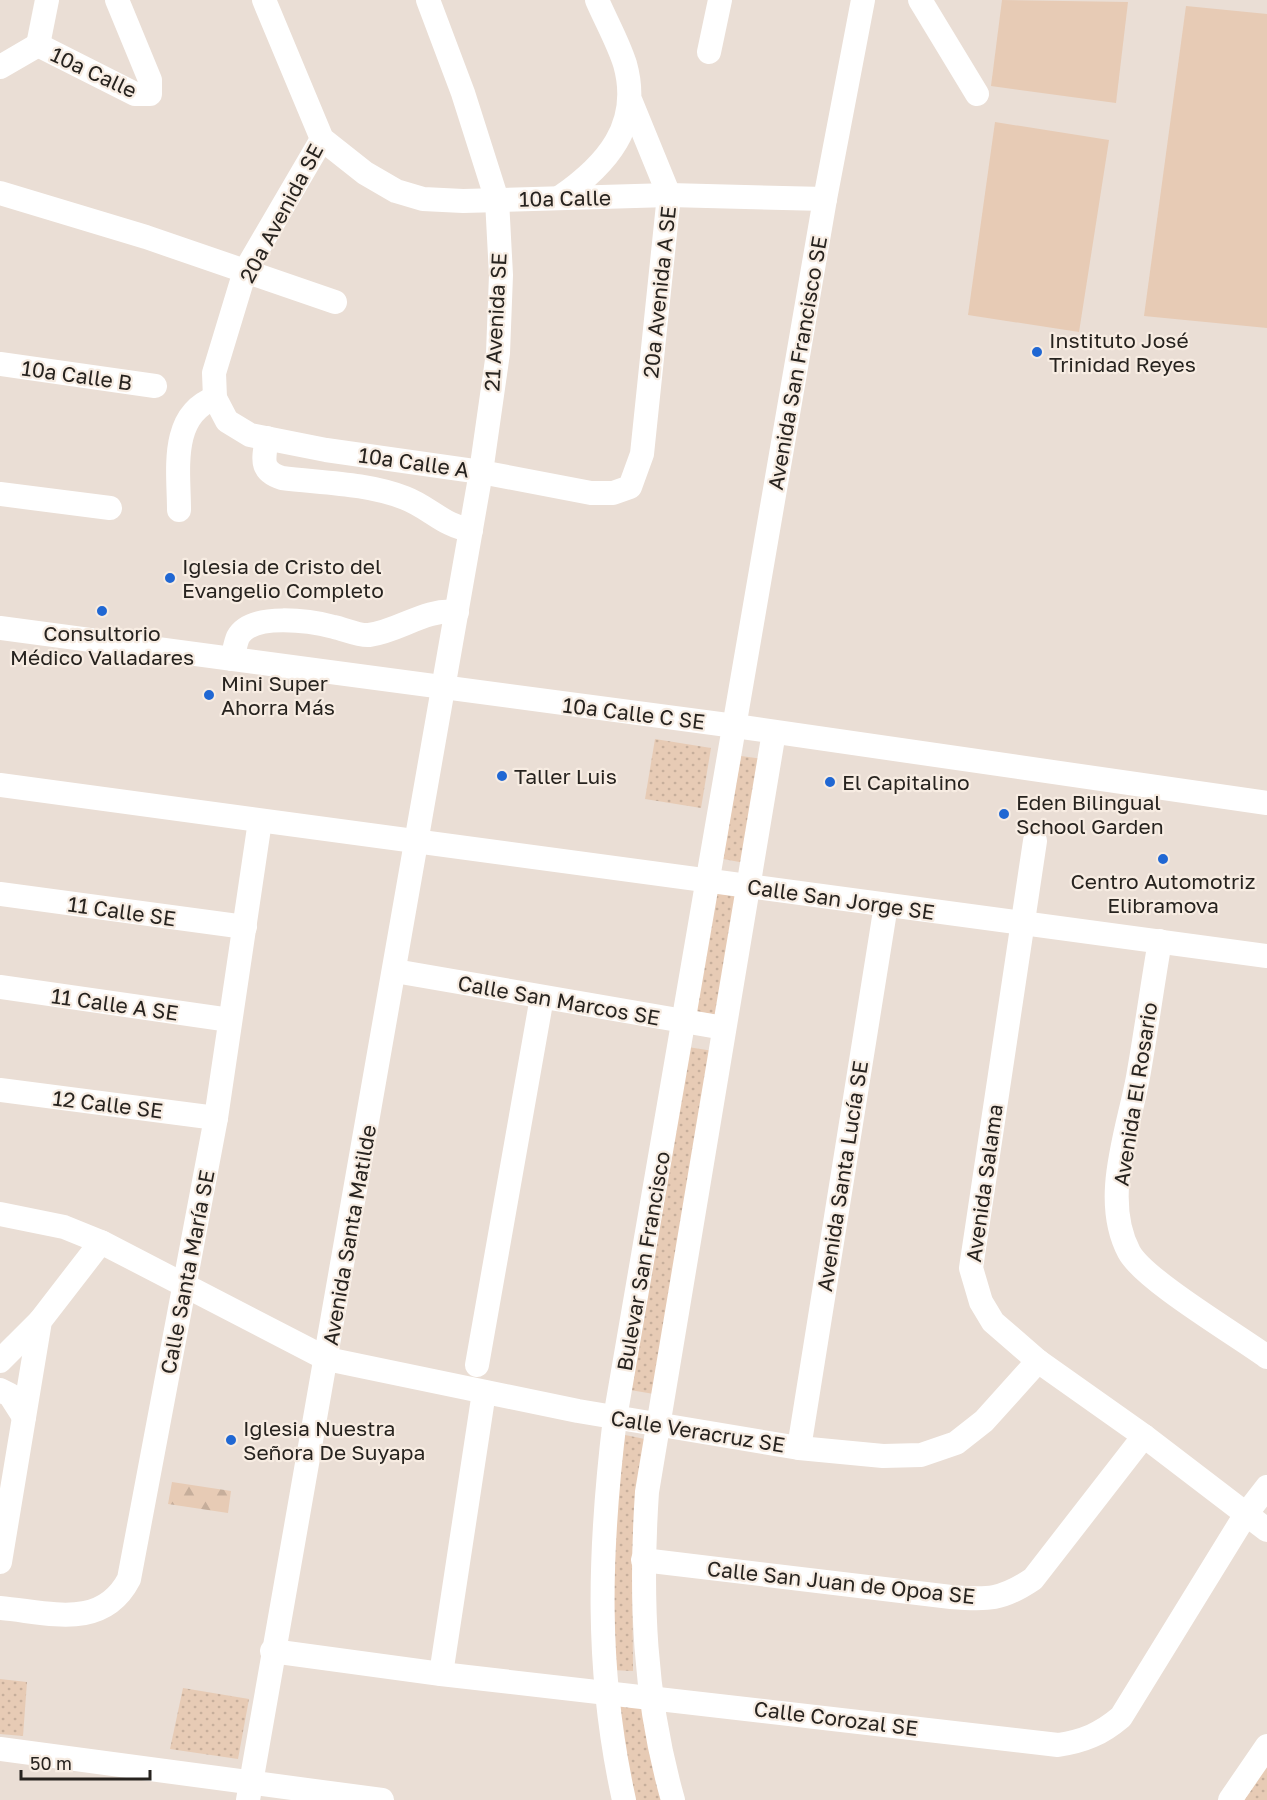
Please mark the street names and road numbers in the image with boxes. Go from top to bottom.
street label: 10a Calle [47,41,141,103]
street label: 20a Avenida SE [233,139,329,287]
street label: 10a Calle [519,184,611,212]
street label: 20a Avenida A SE [637,205,681,379]
street label: Avenida San Francisco SE [762,234,832,492]
street label: 21 Avenida SE [478,252,512,392]
street label: 10a Calle B [20,354,134,396]
street label: 10a Calle A [357,441,471,483]
street label: 10a Calle C SE [561,691,707,735]
street label: Calle San Jorge SE [746,873,936,925]
street label: 11 Calle SE [66,891,178,931]
street label: Calle San Marcos SE [456,969,662,1031]
street label: 11 Calle A SE [50,982,180,1026]
street label: Avenida El Rosario [1108,1000,1162,1188]
street label: Avenida Santa Lucía SE [811,1059,873,1293]
street label: 12 Calle SE [51,1084,165,1124]
street label: Avenida Salama [960,1102,1008,1264]
street label: Avenida Santa Matilde [317,1123,381,1347]
street label: Bulevar San Francisco [611,1149,675,1373]
street label: Calle Santa María SE [154,1168,220,1376]
street label: Calle Veracruz SE [609,1404,787,1458]
street label: Calle San Juan de Opoa SE [706,1555,976,1609]
street label: Calle Corozal SE [752,1695,920,1741]

